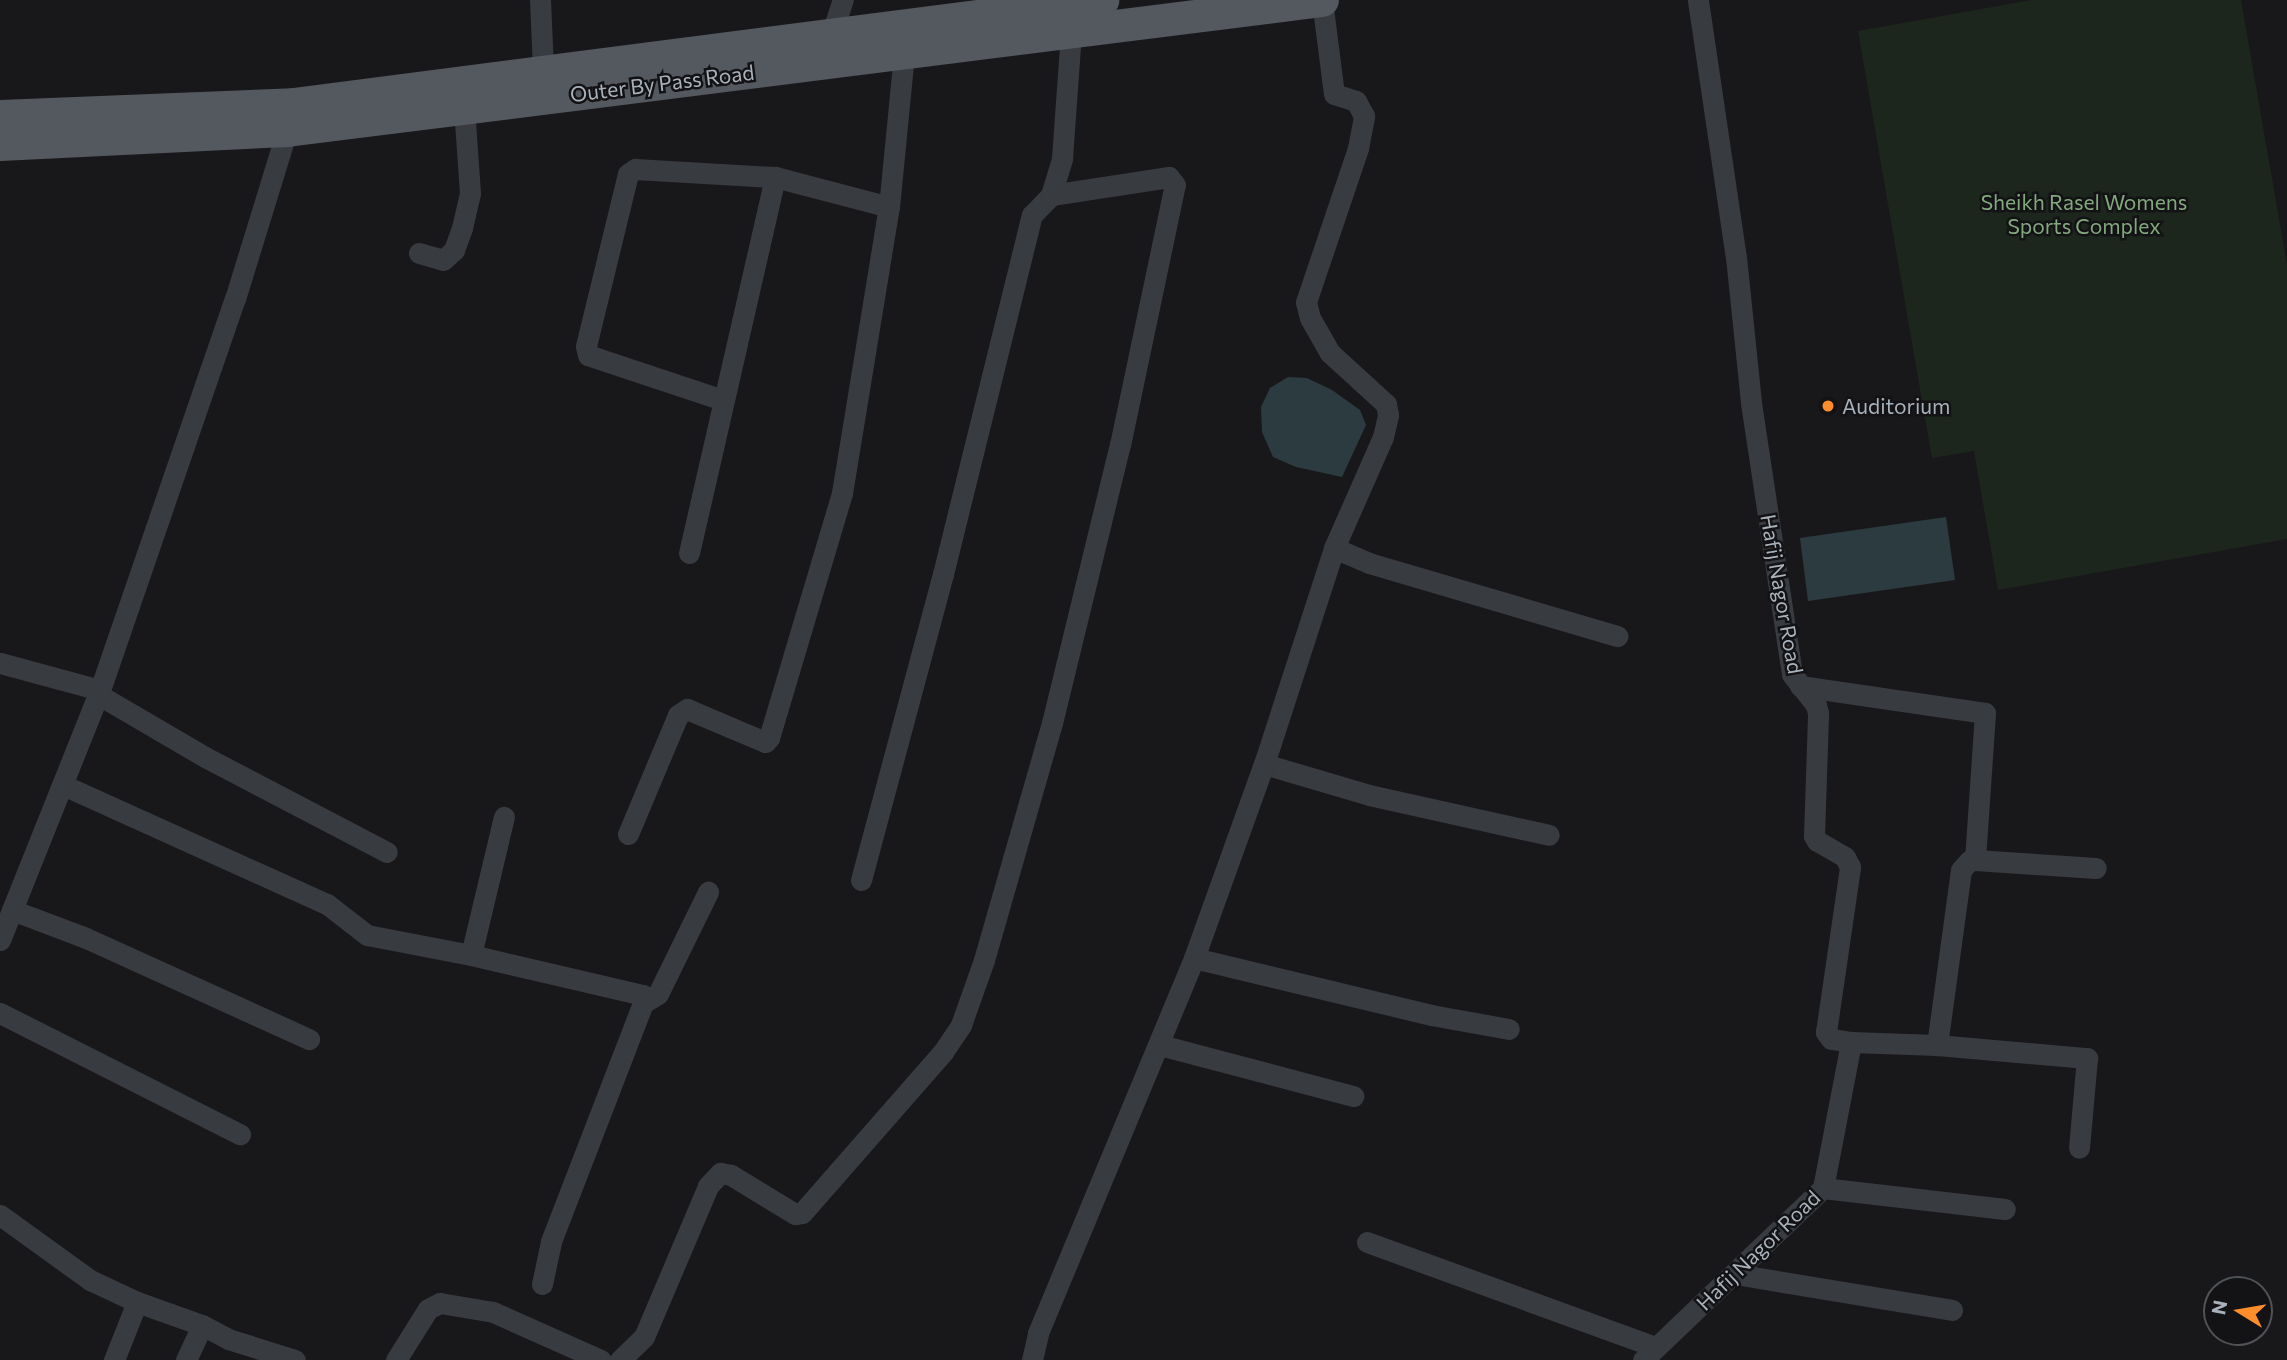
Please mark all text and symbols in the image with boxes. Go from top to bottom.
street label: Outer By Pass Road [568,59,756,107]
park label: Sheikh Rasel Womens Sports Complex [1981,189,2187,239]
place label: Auditorium [1842,393,1950,419]
marker: Auditorium [1820,398,1836,414]
street label: Hafij Nagor Road [1756,512,1808,676]
street label: Hafij Nagor Road [1691,1185,1825,1315]
north arrow [2203,1276,2273,1346]
text: N [2206,1298,2232,1316]

